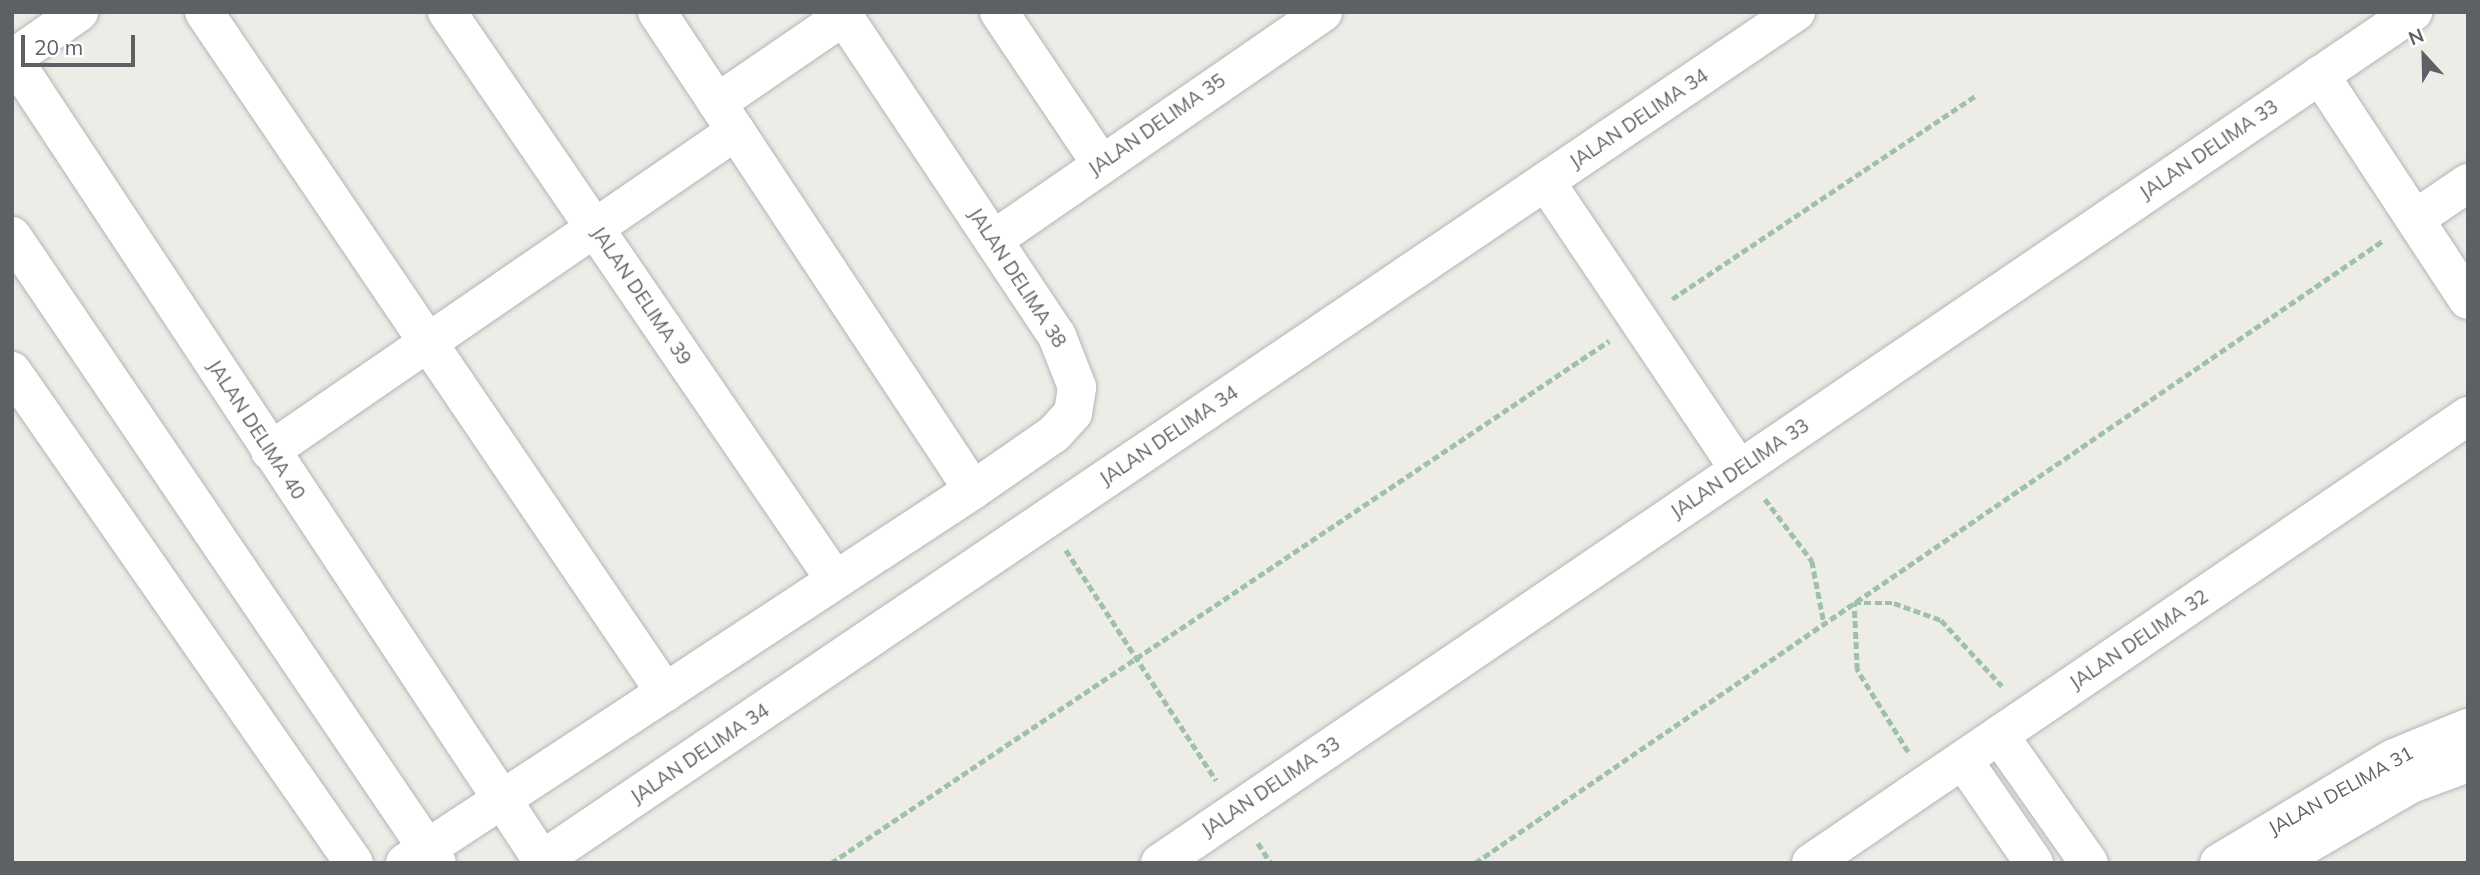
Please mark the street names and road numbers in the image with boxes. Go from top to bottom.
street label: JALAN DELIMA 34 [1565,64,1713,174]
street label: JALAN DELIMA 35 [1084,69,1230,181]
street label: JALAN DELIMA 33 [2135,95,2283,205]
street label: JALAN DELIMA 38 [963,204,1071,352]
street label: JALAN DELIMA 39 [586,222,696,370]
street label: JALAN DELIMA 40 [202,356,310,504]
street label: JALAN DELIMA 34 [1095,381,1243,491]
street label: JALAN DELIMA 33 [1666,414,1814,524]
street label: JALAN DELIMA 32 [2065,585,2213,695]
street label: JALAN DELIMA 34 [626,699,774,809]
street label: JALAN DELIMA 33 [1197,732,1345,842]
street label: JALAN DELIMA 31 [2265,742,2417,840]

